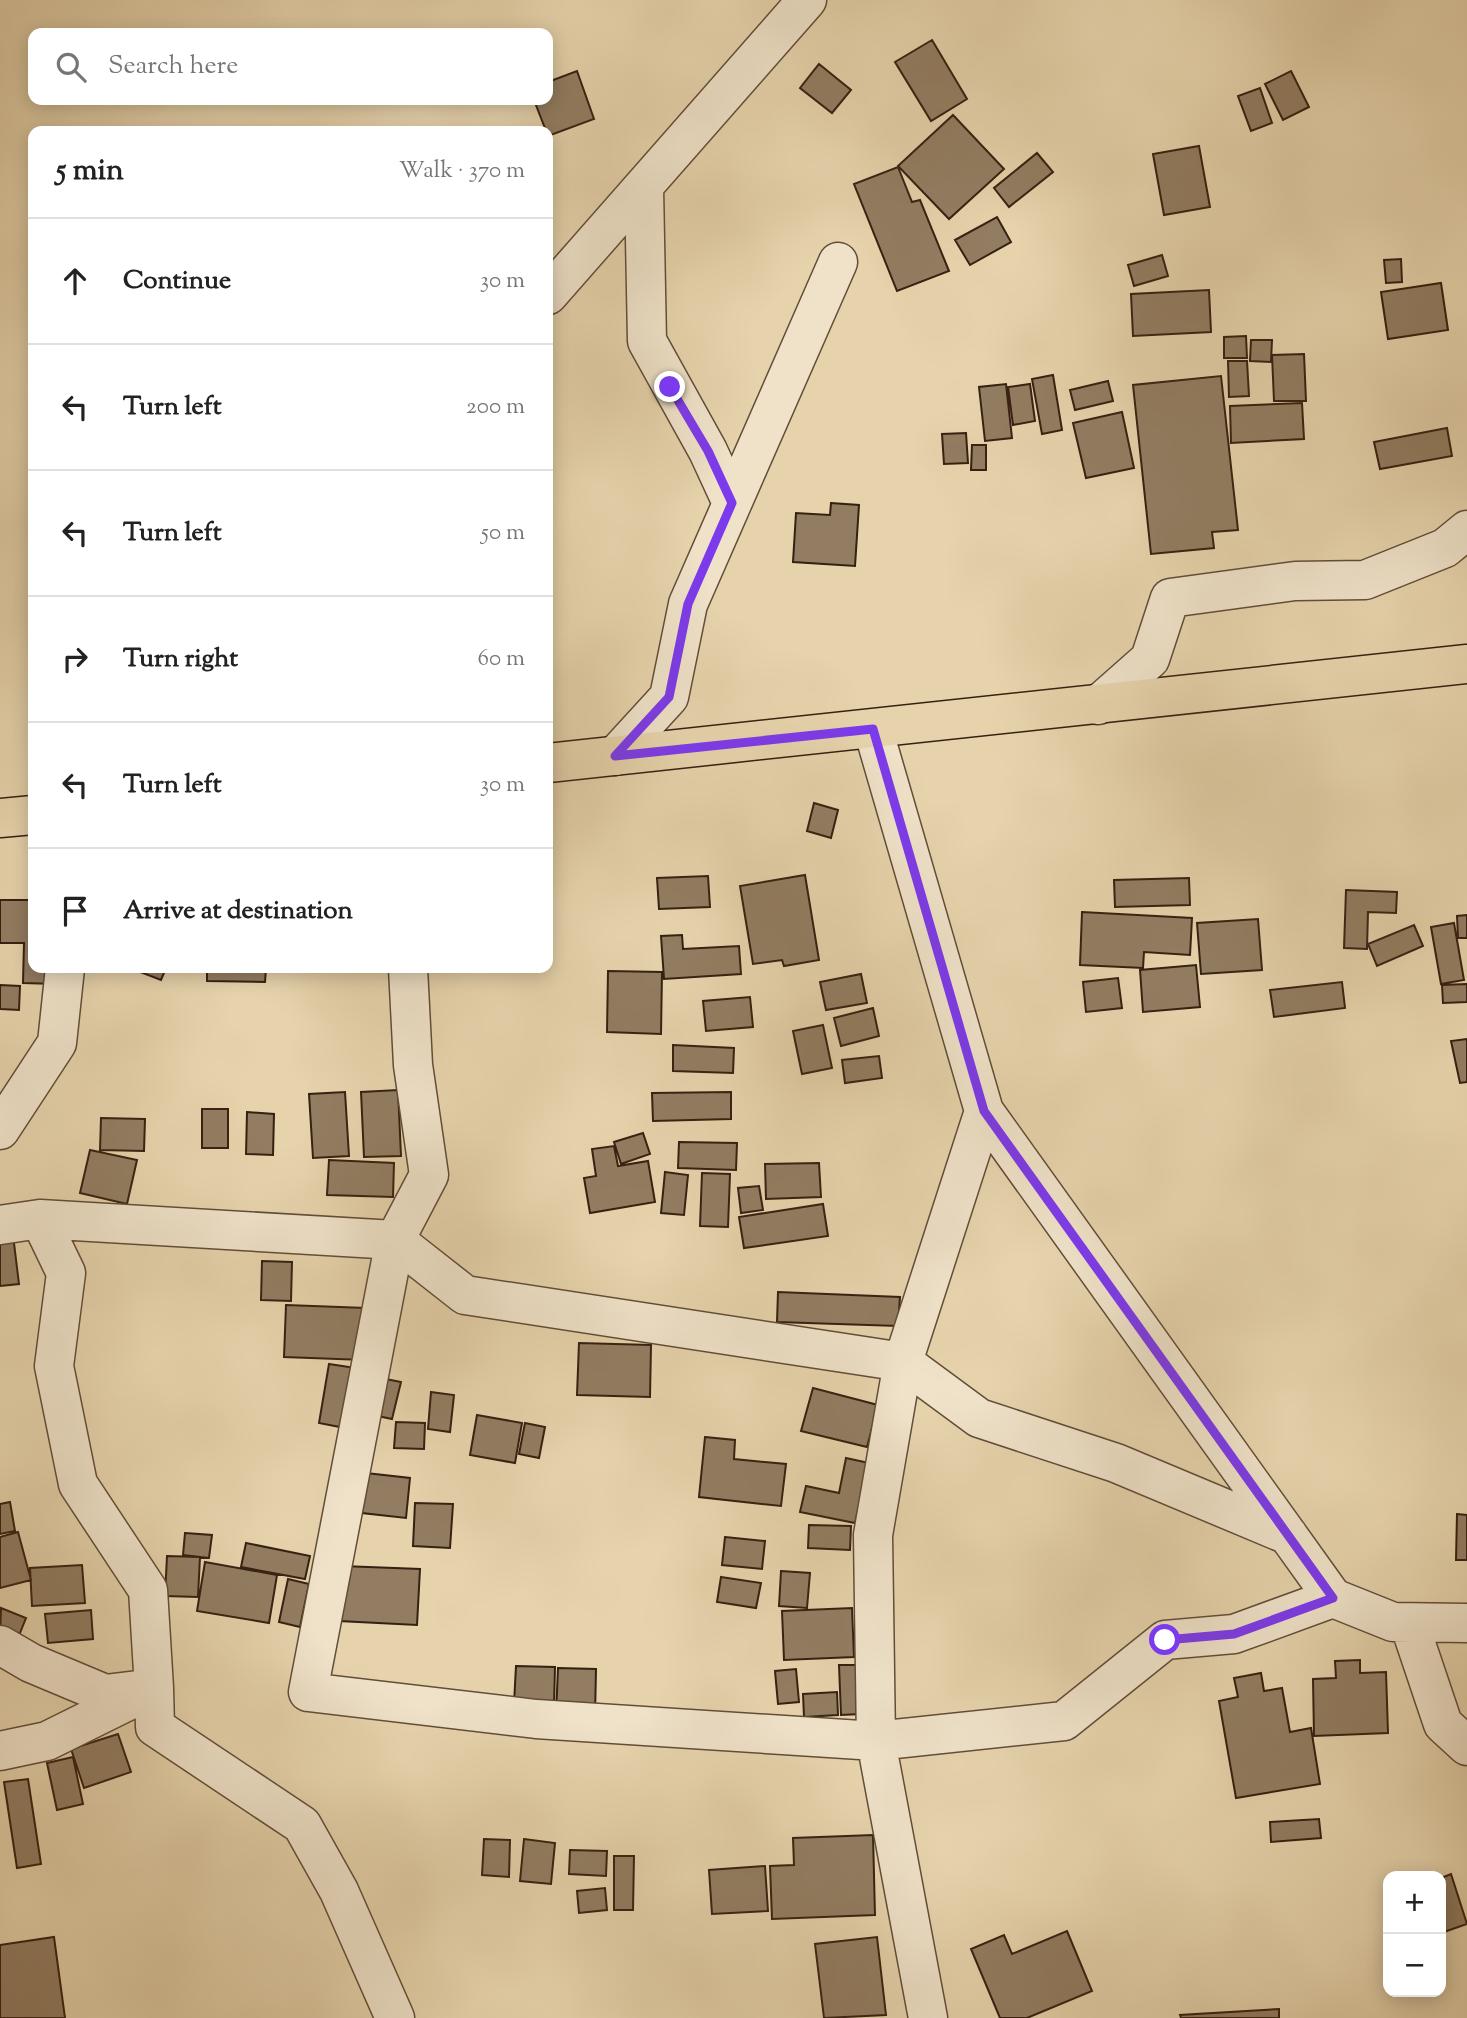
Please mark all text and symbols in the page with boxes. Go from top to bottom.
search box [28,28,553,105]
icon: search [52,48,90,86]
text: Search here [108,48,238,85]
text: 5 min [56,150,124,193]
text: Walk · 370 m [399,155,525,188]
icon: ahead [56,262,94,300]
text: Continue [123,263,231,300]
text: 30 m [480,265,525,298]
route end [654,371,685,402]
icon: left [56,388,94,426]
text: Turn left [123,389,222,426]
text: 200 m [466,391,525,424]
icon: left [56,514,94,552]
text: Turn left [123,515,222,552]
text: 50 m [481,517,525,550]
icon: right [56,640,94,678]
text: Turn right [123,641,238,678]
text: 60 m [477,643,525,676]
icon: left [56,766,94,804]
text: Turn left [123,767,222,804]
text: 30 m [480,769,525,802]
icon: arrive [56,892,94,930]
text: Arrive at destination [123,893,353,930]
route start [1149,1624,1180,1655]
map controls [1383,1871,1446,1997]
button: + [1383,1871,1446,1934]
button: − [1383,1934,1446,1997]

